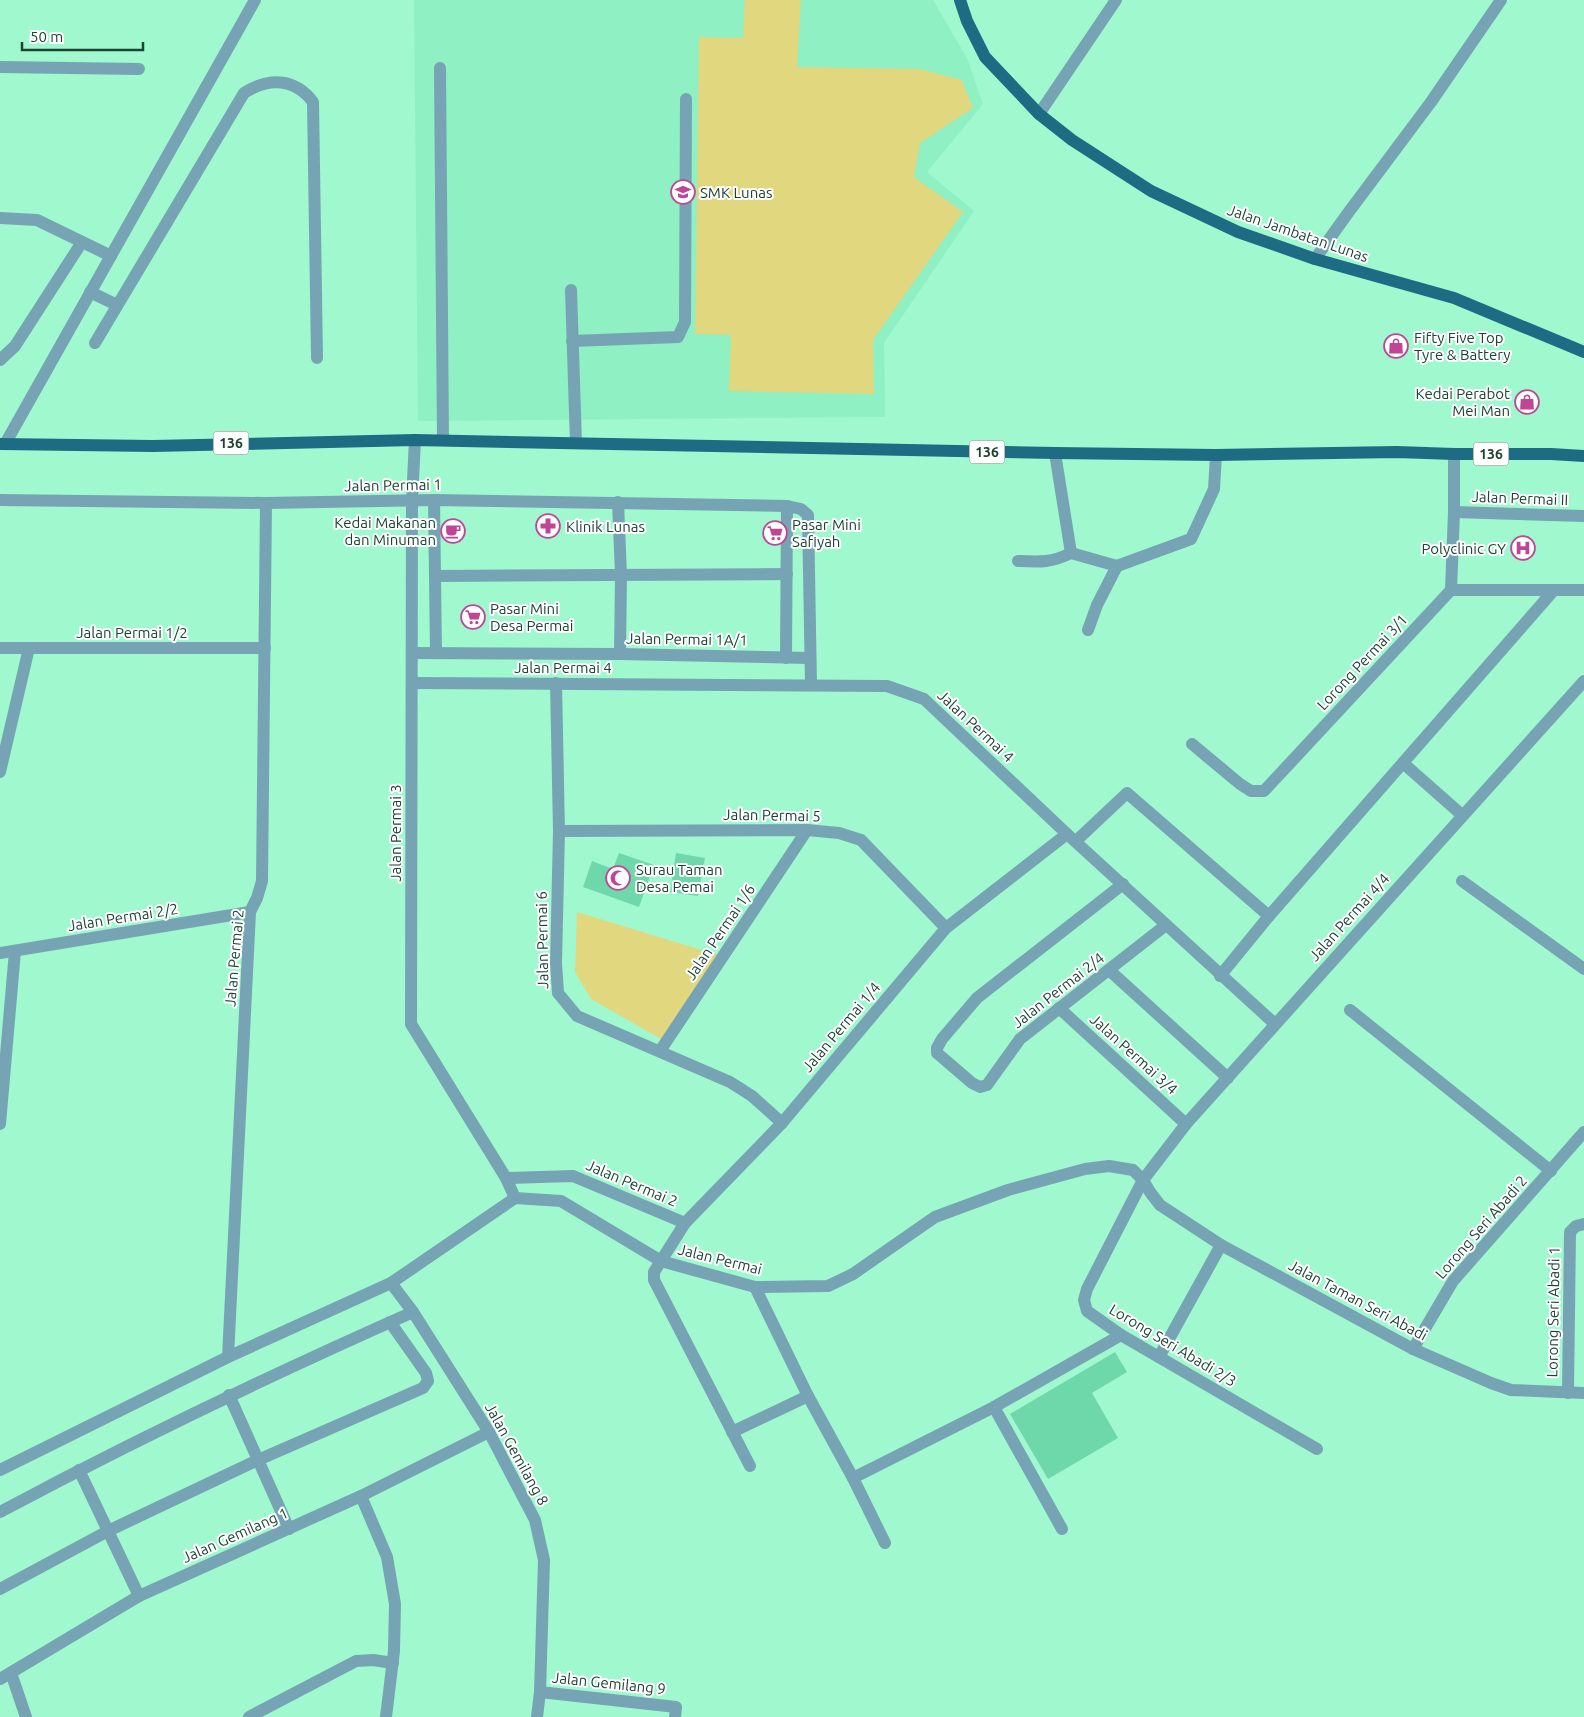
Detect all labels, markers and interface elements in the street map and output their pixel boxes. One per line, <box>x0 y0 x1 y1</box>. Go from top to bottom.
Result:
scale bar <box>22 20 144 52</box>
text: 50 m <box>30 28 63 45</box>
school or university icon: SMK Lunas <box>670 179 696 205</box>
place label: SMK Lunas <box>700 184 772 201</box>
street label: Jalan Jambatan Lunas <box>1225 201 1371 265</box>
place label: Fifty Five Top Tyre & Battery <box>1414 329 1510 363</box>
shop icon: Fifty Five Top Tyre & Battery <box>1383 333 1409 359</box>
place label: Kedai Perabot Mei Man <box>1415 385 1510 419</box>
shop icon: Kedai Perabot Mei Man <box>1514 389 1540 415</box>
road number: 136 <box>214 432 248 454</box>
road number: 136 <box>970 441 1004 464</box>
road number: 136 <box>1474 442 1508 466</box>
street label: Jalan Permai 1 <box>344 476 442 494</box>
street label: Jalan Permai II <box>1471 488 1569 508</box>
pharmacy icon: Klinik Lunas <box>535 513 561 539</box>
place label: Kedai Makanan dan Minuman <box>334 514 436 548</box>
place label: Pasar Mini Safiyah <box>792 516 861 550</box>
cafe icon: Kedai Makanan dan Minuman <box>440 518 466 544</box>
place label: Klinik Lunas <box>566 518 645 535</box>
supermarket icon: Pasar Mini Safiyah <box>762 520 788 546</box>
hospital icon: Polyclinic GY <box>1510 535 1536 561</box>
place label: Polyclinic GY <box>1422 540 1506 557</box>
place label: Pasar Mini Desa Permai <box>490 600 573 634</box>
supermarket icon: Pasar Mini Desa Permai <box>460 604 486 630</box>
street label: Lorong Permai 3/1 <box>1313 611 1411 713</box>
street label: Jalan Permai 1/2 <box>76 624 188 641</box>
street label: Jalan Permai 1A/1 <box>626 629 748 649</box>
street label: Jalan Permai 4 <box>514 659 612 676</box>
street label: Jalan Permai 4 <box>935 687 1017 765</box>
street label: Jalan Permai 3 <box>387 784 404 882</box>
street label: Jalan Permai 5 <box>723 806 821 824</box>
place label: Surau Taman Desa Pemai <box>636 861 723 895</box>
mosque icon: Surau Taman Desa Pemai <box>605 865 631 891</box>
street label: Jalan Permai 4/4 <box>1305 870 1393 964</box>
street label: Jalan Permai 1/6 <box>682 881 758 983</box>
street label: Jalan Permai 6 <box>533 891 551 989</box>
street label: Jalan Permai 2/2 <box>67 900 179 934</box>
street label: Jalan Permai 2 <box>221 909 247 1007</box>
street label: Jalan Permai 2/4 <box>1009 949 1107 1031</box>
street label: Jalan Permai 1/4 <box>799 979 883 1075</box>
street label: Jalan Permai 3/4 <box>1087 1010 1181 1098</box>
street label: Jalan Permai 2 <box>584 1156 680 1210</box>
street label: Lorong Seri Abadi 2 <box>1432 1172 1530 1282</box>
street label: Jalan Permai <box>676 1240 764 1278</box>
street label: Lorong Seri Abadi 1 <box>1543 1246 1563 1378</box>
street label: Jalan Taman Seri Abadi <box>1286 1256 1430 1344</box>
street label: Lorong Seri Abadi 2/3 <box>1107 1300 1239 1390</box>
street label: Jalan Gemilang 8 <box>482 1400 552 1508</box>
street label: Jalan Gemilang 1 <box>179 1504 291 1566</box>
street label: Jalan Gemilang 9 <box>551 1669 667 1697</box>

